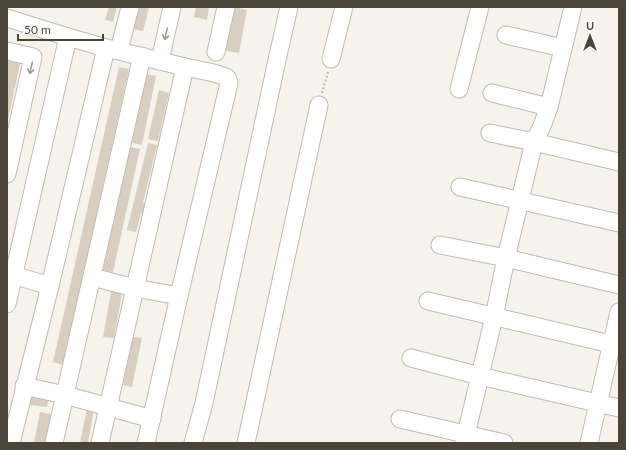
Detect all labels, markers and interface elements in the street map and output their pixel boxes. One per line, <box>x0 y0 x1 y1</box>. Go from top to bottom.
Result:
scale bar <box>18 16 103 42</box>
north arrow <box>570 16 610 56</box>
text: U <box>586 19 594 32</box>
text: 50 m <box>24 22 51 37</box>
one-way arrow <box>162 27 170 40</box>
one-way arrow <box>26 62 34 75</box>

